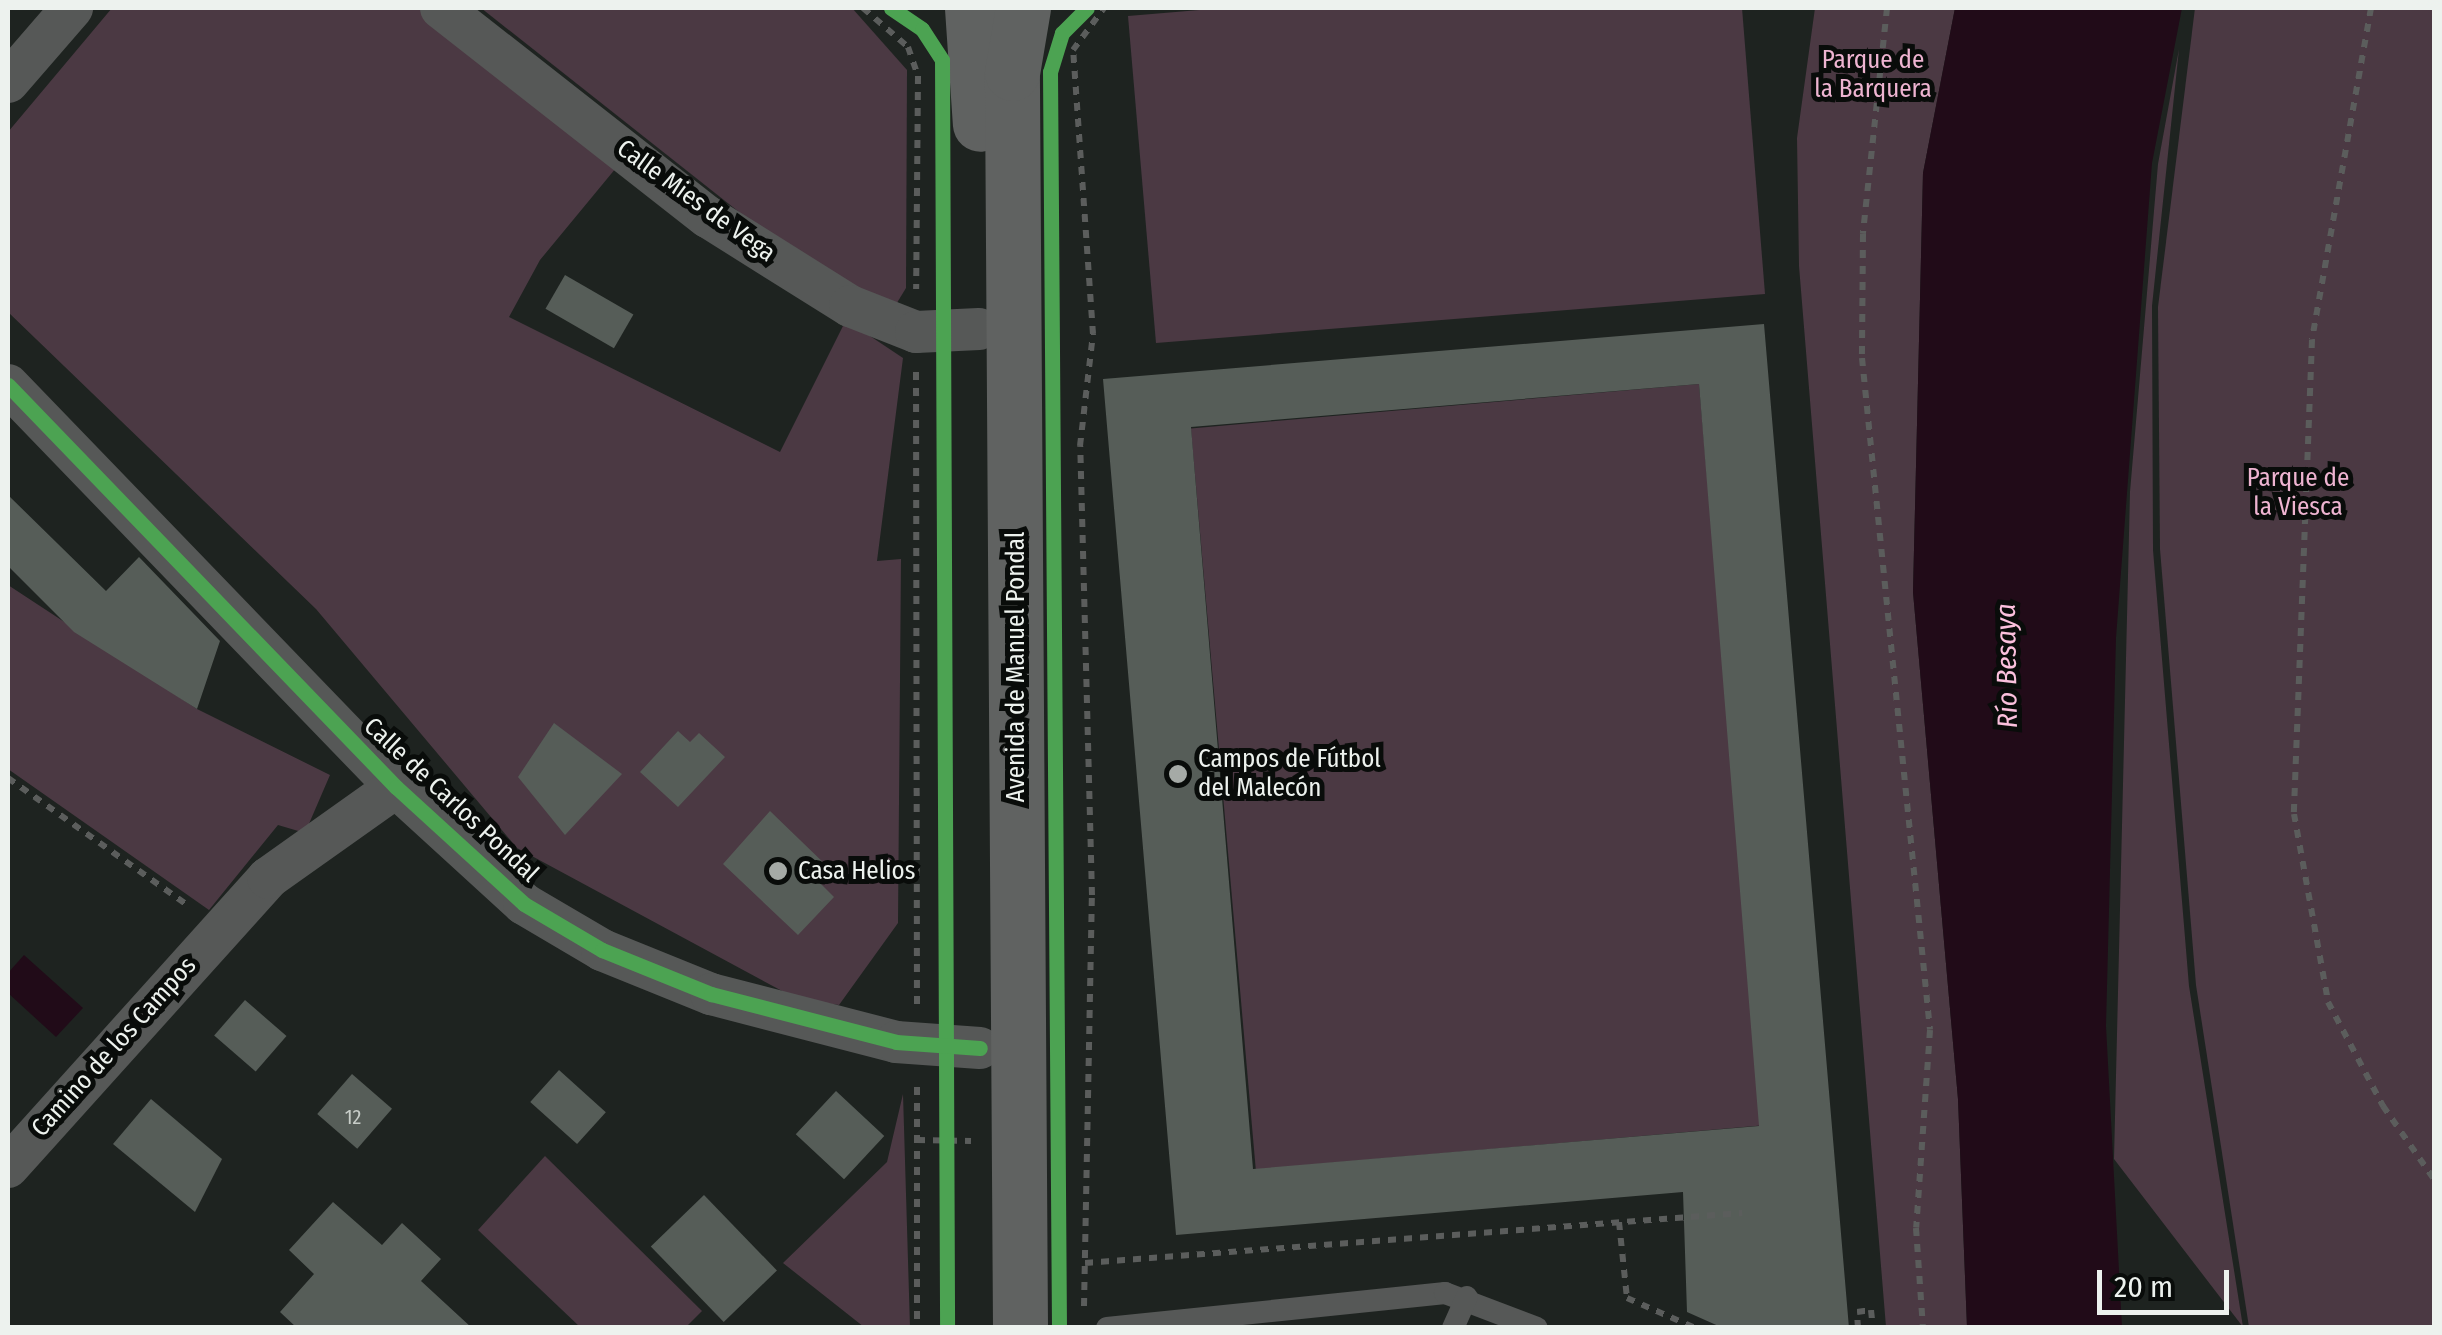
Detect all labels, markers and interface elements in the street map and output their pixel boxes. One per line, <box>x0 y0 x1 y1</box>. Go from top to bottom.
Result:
park label: Parque de la Barquera <box>1814 46 1932 105</box>
street label: Calle Mies de Vega <box>611 134 781 268</box>
park label: Parque de la Viesca <box>2247 464 2349 523</box>
street label: Avenida de Manuel Pondal <box>1001 532 1031 802</box>
water label: Río Besaya <box>1989 603 2025 729</box>
street label: Calle de Carlos Pondal <box>358 711 544 889</box>
place label: Campos de Fútbol del Malecón <box>1198 745 1381 804</box>
marker: Campos de Fútbol del Malecón <box>1167 763 1189 785</box>
place label: Casa Helios <box>798 856 915 886</box>
marker: Casa Helios <box>767 860 789 882</box>
street label: Camino de los Campos <box>25 951 203 1143</box>
house number: 12 <box>345 1105 361 1129</box>
scale bar <box>2102 1250 2234 1312</box>
text: 20 m <box>2114 1269 2173 1305</box>

